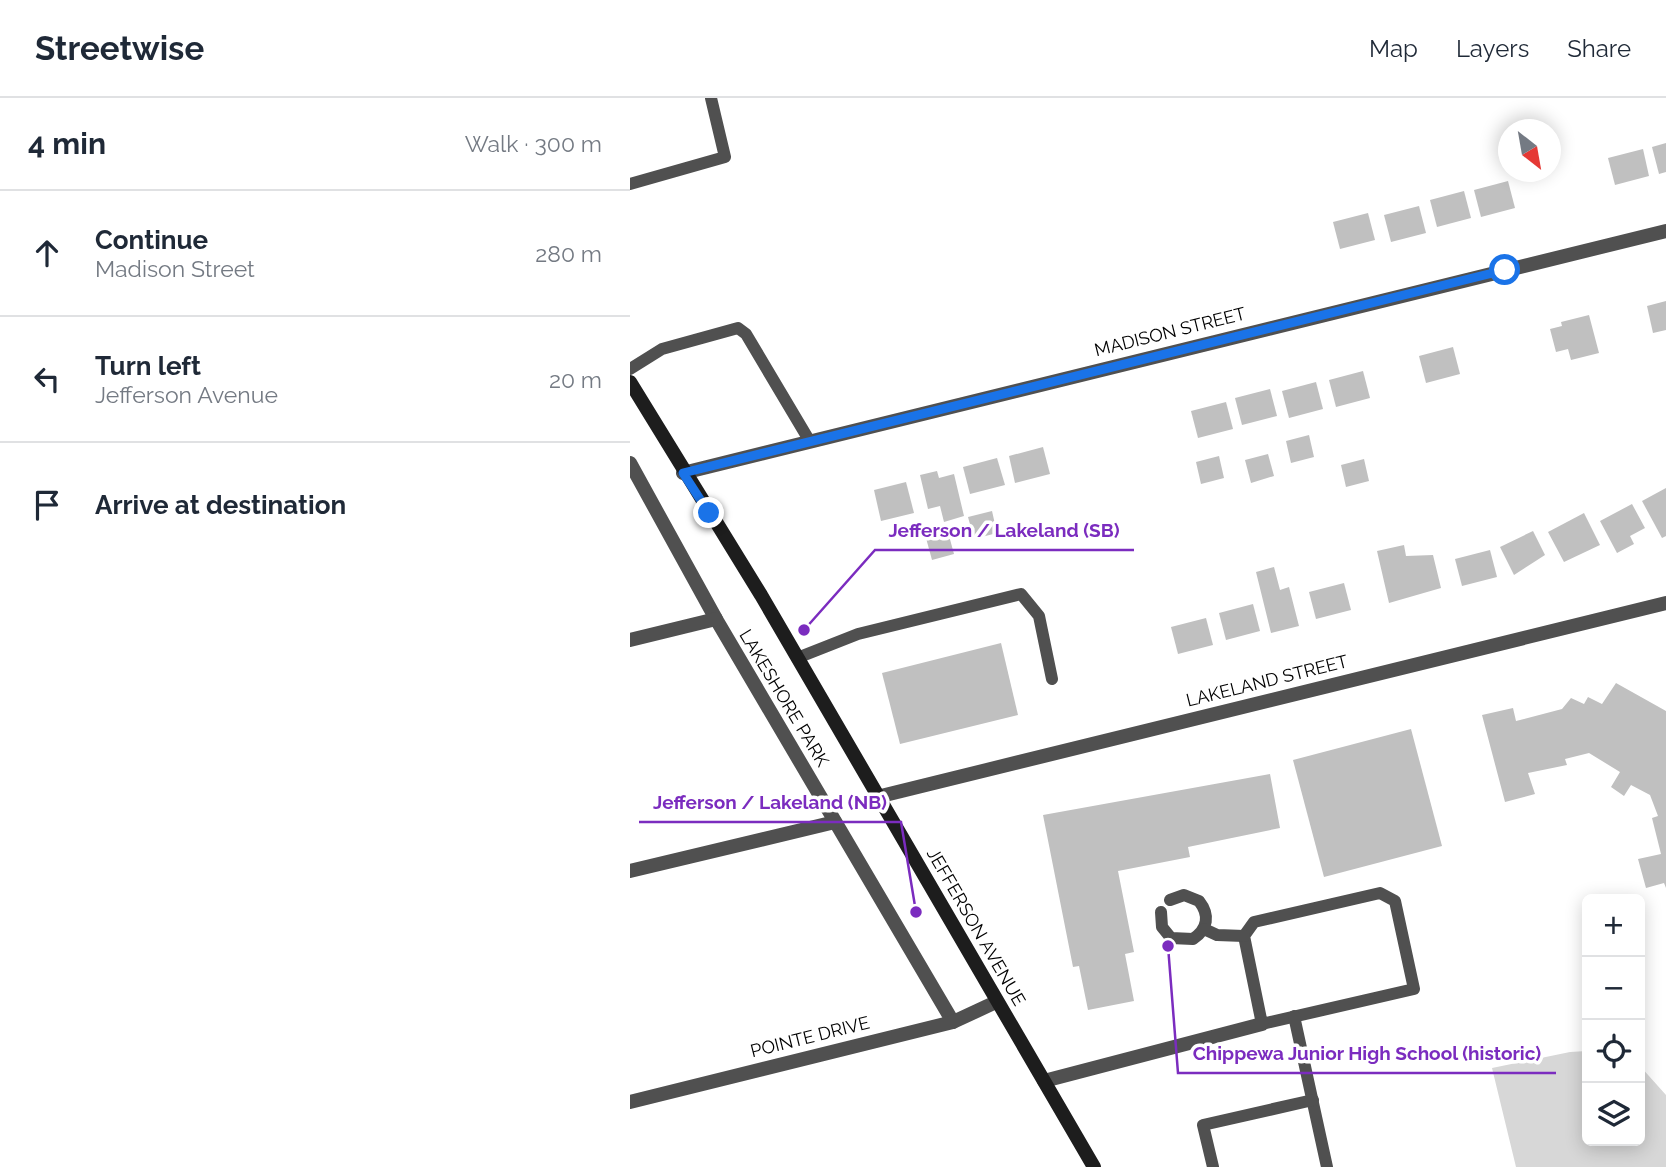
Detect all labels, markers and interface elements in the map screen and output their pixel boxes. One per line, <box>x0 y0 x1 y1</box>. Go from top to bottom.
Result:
text: Streetwise <box>35 29 204 68</box>
text: Map <box>1369 34 1418 63</box>
text: Layers <box>1456 34 1529 63</box>
text: Share <box>1567 34 1631 63</box>
north arrow <box>1498 119 1561 182</box>
text: 4 min <box>28 126 106 161</box>
text: Walk · 300 m <box>465 130 602 157</box>
text: Continue <box>95 225 208 255</box>
icon: ahead <box>28 234 66 272</box>
text: 280 m <box>535 240 602 267</box>
route start <box>1489 254 1520 285</box>
text: Madison Street <box>95 255 255 282</box>
street label: MADISON STREET <box>1092 303 1248 360</box>
text: Turn left <box>95 351 201 381</box>
icon: left <box>28 360 66 398</box>
text: 20 m <box>549 366 602 393</box>
text: Jefferson Avenue <box>95 381 278 408</box>
icon: arrive <box>28 486 66 524</box>
text: Arrive at destination <box>95 490 346 520</box>
route end <box>693 497 724 528</box>
callout: Jefferson / Lakeland (SB) <box>875 510 1134 550</box>
text: Jefferson / Lakeland (SB) <box>888 519 1120 541</box>
street label: LAKESHORE PARK <box>735 625 834 770</box>
street label: LAKELAND STREET <box>1184 650 1350 711</box>
callout: Jefferson / Lakeland (NB) <box>639 782 901 822</box>
text: Jefferson / Lakeland (NB) <box>653 791 887 813</box>
street label: JEFFERSON AVENUE <box>923 844 1030 1009</box>
map controls <box>1582 894 1645 1146</box>
button: + <box>1582 894 1645 957</box>
button: − <box>1582 957 1645 1020</box>
street label: POINTE DRIVE <box>748 1012 872 1061</box>
button: locate <box>1582 1020 1645 1083</box>
callout: Chippewa Junior High School (historic) <box>1178 1033 1556 1073</box>
text: Chippewa Junior High School (historic) <box>1193 1042 1541 1064</box>
button: layers <box>1582 1083 1645 1146</box>

